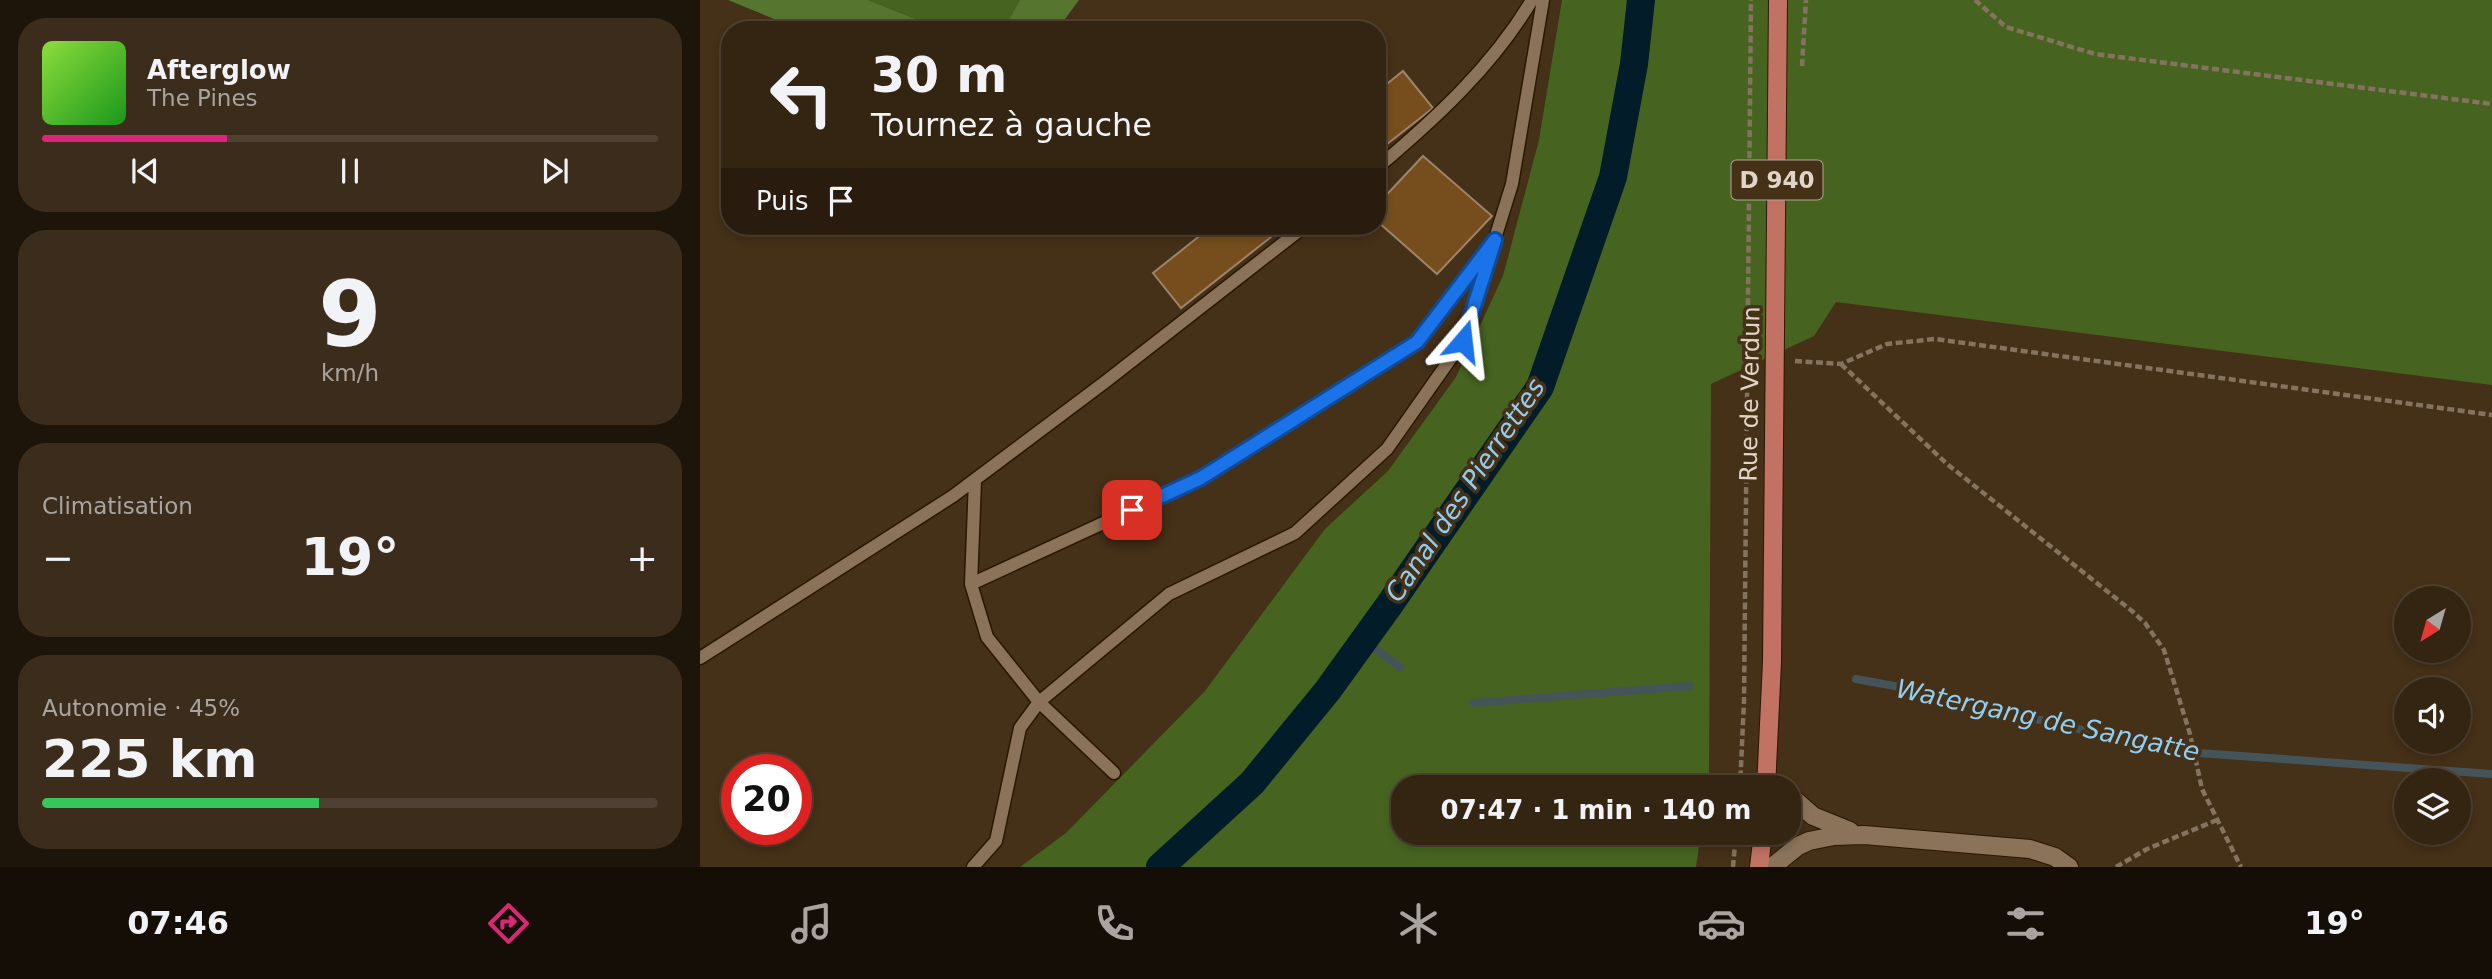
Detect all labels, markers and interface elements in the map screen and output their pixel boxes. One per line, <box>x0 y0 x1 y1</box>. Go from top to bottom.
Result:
text: 30 m <box>871 47 1007 104</box>
icon: left <box>756 49 847 140</box>
text: Afterglow <box>147 55 291 85</box>
text: The Pines <box>147 85 258 111</box>
text: Tournez à gauche <box>871 106 1152 144</box>
icon: previous <box>126 152 164 190</box>
icon: pause <box>331 152 369 190</box>
icon: next <box>536 152 574 190</box>
road number: D 940 <box>1732 160 1822 200</box>
icon: arrive <box>822 182 860 220</box>
text: Puis <box>756 186 808 216</box>
text: 9 <box>318 262 382 367</box>
position arrow <box>1426 304 1500 378</box>
street label: Rue de Verdun <box>1734 306 1766 482</box>
text: km/h <box>321 360 379 386</box>
water label: Canal des Pierrettes <box>1379 373 1551 607</box>
pin <box>1102 480 1162 540</box>
icon: arrive <box>1113 491 1151 529</box>
text: Climatisation <box>42 493 193 519</box>
text: 19° <box>301 527 399 587</box>
text: − <box>42 536 74 580</box>
text: + <box>626 536 658 580</box>
north arrow <box>2394 586 2471 663</box>
map controls <box>2394 586 2471 845</box>
water label: Watergang de Sangatte <box>1894 673 2202 767</box>
button: sound <box>2394 677 2471 754</box>
text: Autonomie · 45% <box>42 695 240 721</box>
text: 225 km <box>42 729 257 789</box>
speed limit sign: 20 <box>721 754 812 845</box>
button: layers <box>2394 768 2471 845</box>
text: 07:47 · 1 min · 140 m <box>1441 795 1751 825</box>
icon: directions <box>484 899 533 948</box>
icon: music <box>787 899 836 948</box>
icon: phone <box>1090 899 1139 948</box>
icon: climate <box>1394 899 1443 948</box>
icon: car <box>1697 899 1746 948</box>
icon: filters <box>2001 899 2050 948</box>
text: 07:46 <box>127 904 229 942</box>
text: 19° <box>2304 904 2365 942</box>

